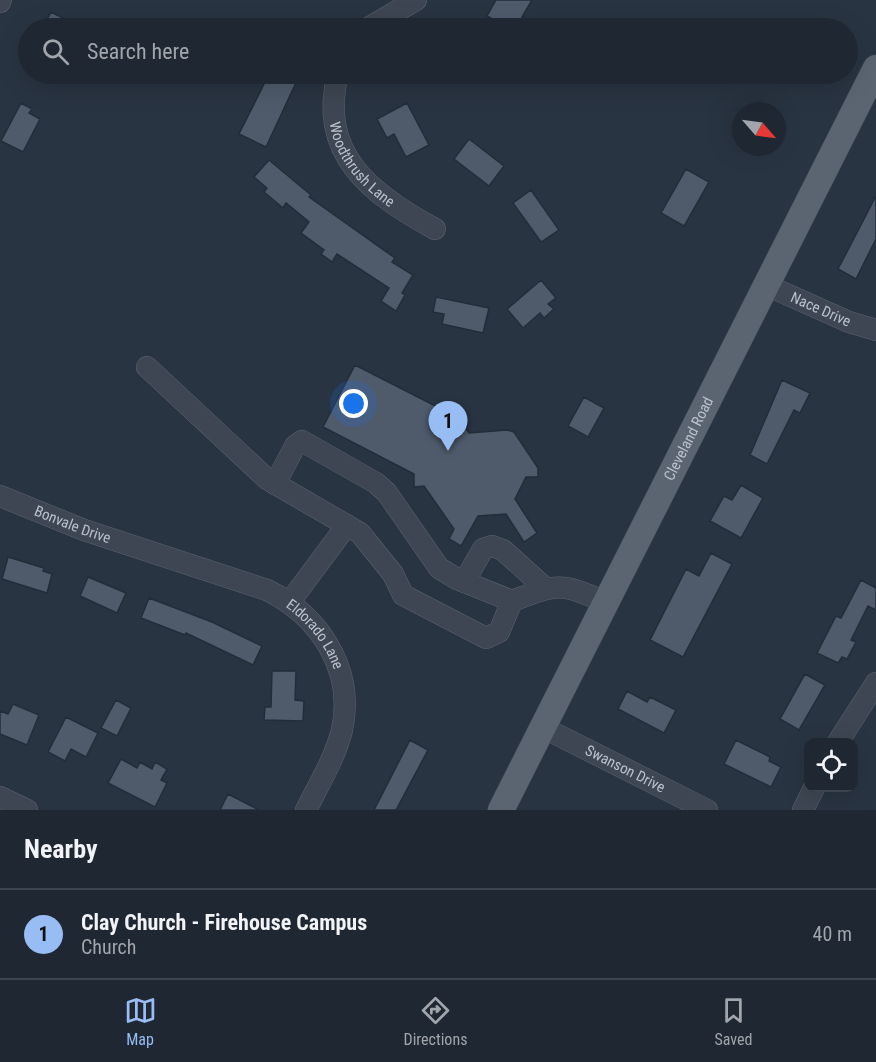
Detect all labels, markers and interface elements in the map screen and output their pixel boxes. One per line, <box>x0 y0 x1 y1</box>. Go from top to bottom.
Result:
search box <box>18 18 858 84</box>
icon: search <box>39 35 72 68</box>
text: Search here <box>87 39 189 64</box>
north arrow <box>732 102 786 156</box>
street label: Woodthrush Lane <box>326 120 398 211</box>
street label: Nace Drive <box>788 288 854 331</box>
your location <box>339 389 368 418</box>
street label: Cleveland Road <box>660 394 717 483</box>
pin: 1 <box>428 402 468 451</box>
street label: Bonvale Drive <box>32 502 113 547</box>
street label: Eldorado Lane <box>283 595 347 672</box>
map controls <box>804 738 858 792</box>
button: locate <box>804 738 858 792</box>
street label: Swanson Drive <box>582 741 668 796</box>
text: Nearby <box>24 834 98 864</box>
text: Clay Church - Firehouse Campus <box>81 910 367 935</box>
text: 1 <box>38 922 49 946</box>
text: 40 m <box>813 922 852 946</box>
text: Church <box>81 935 136 959</box>
tab: Map <box>124 994 157 1049</box>
tab: Directions <box>404 994 467 1049</box>
tab: Saved <box>714 994 752 1049</box>

